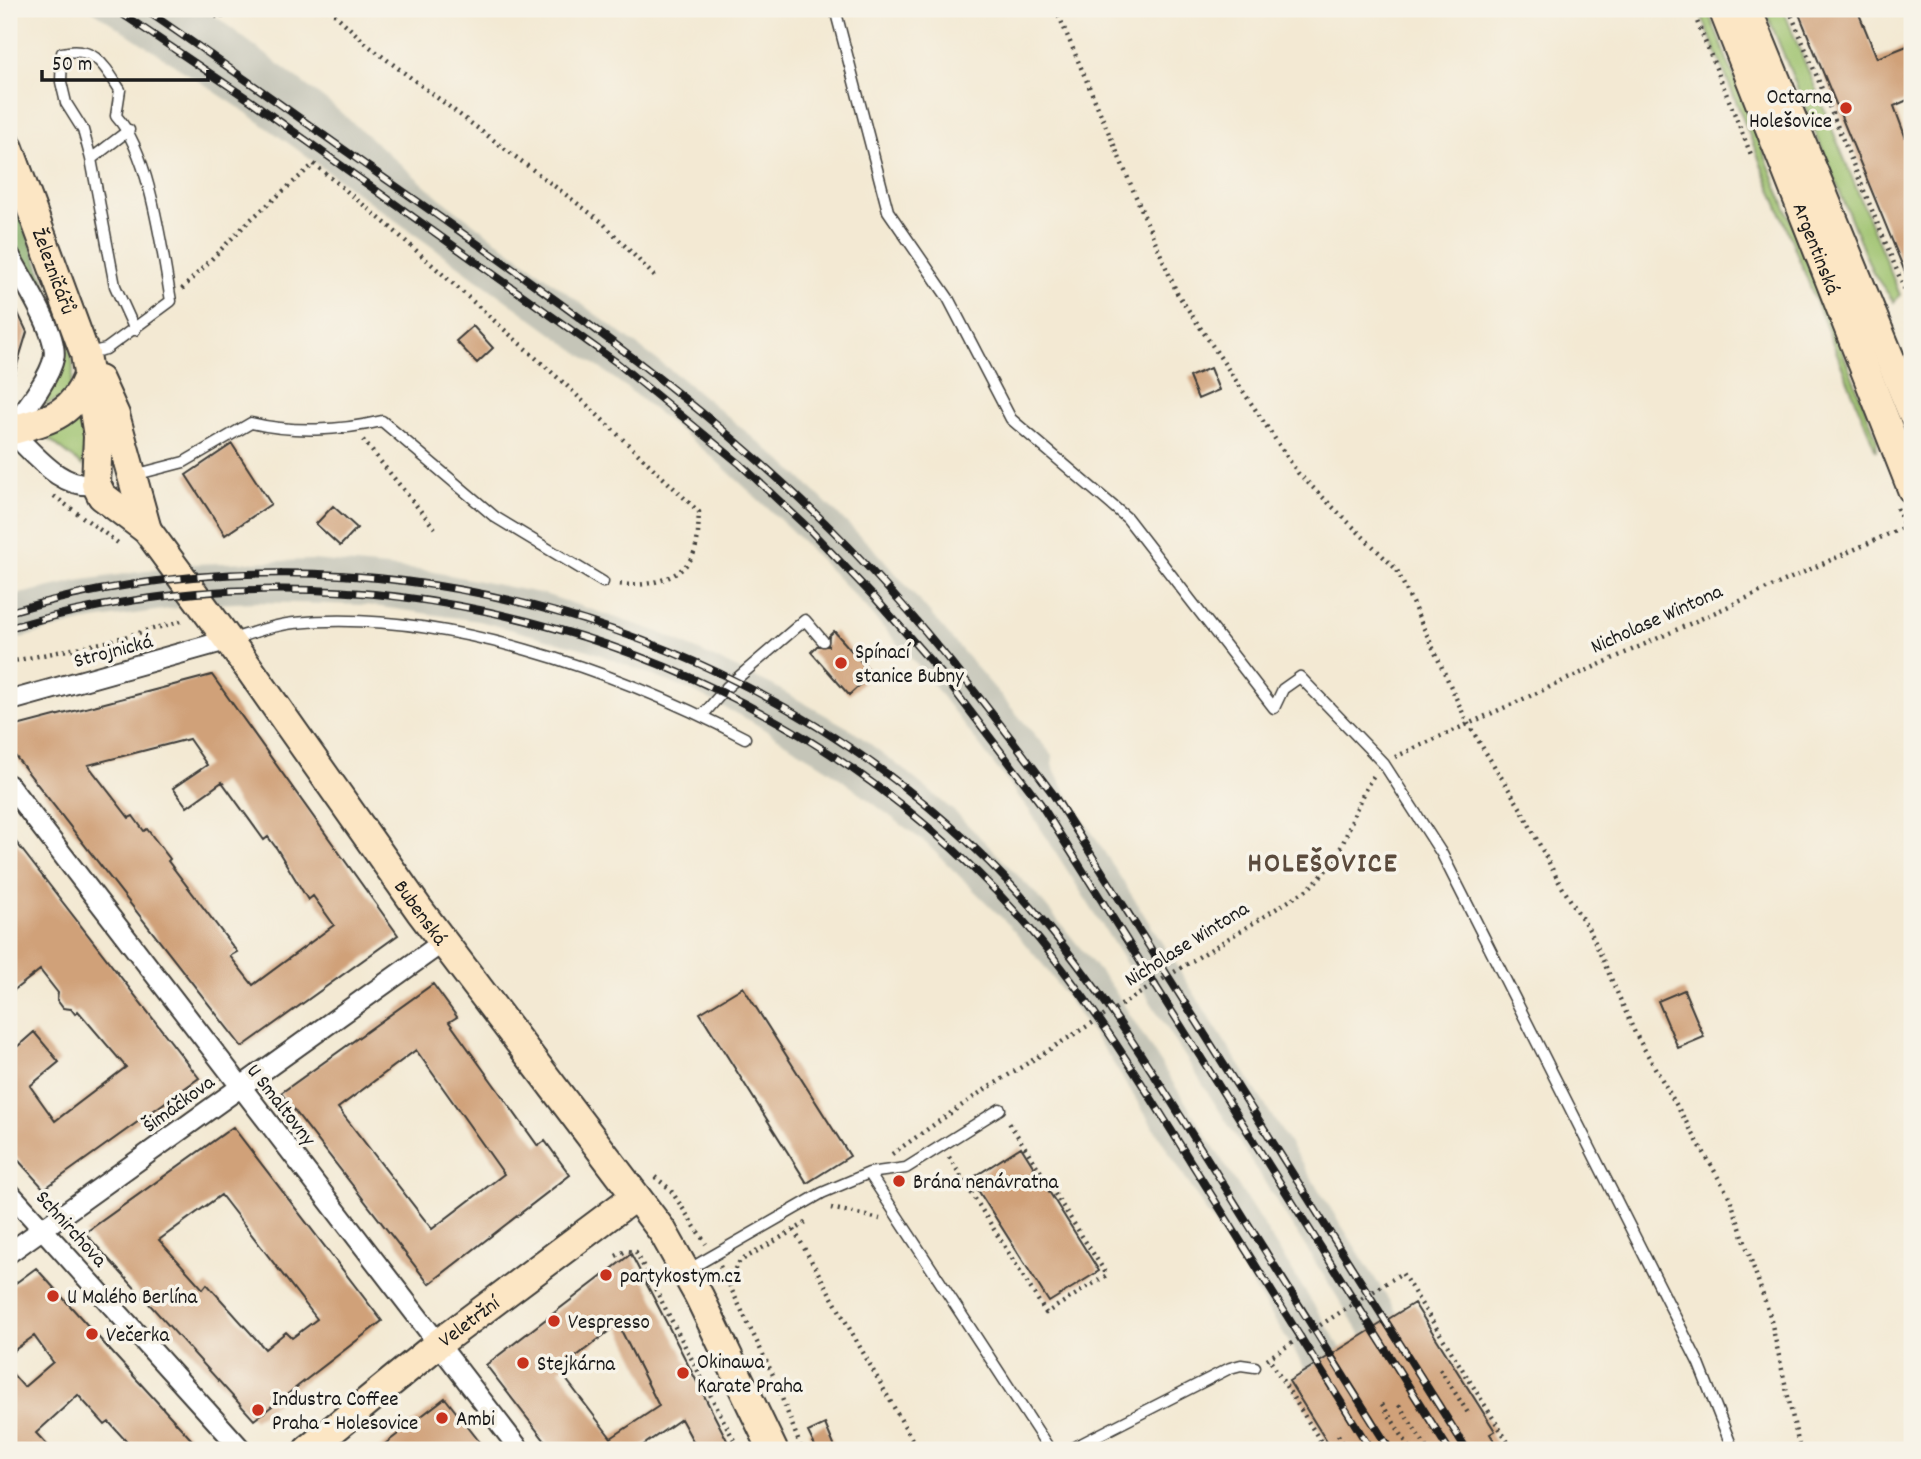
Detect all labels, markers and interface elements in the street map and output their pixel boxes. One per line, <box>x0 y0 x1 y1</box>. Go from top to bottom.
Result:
scale bar <box>42 38 208 82</box>
text: 50 m <box>52 51 92 81</box>
place label: Octarna Holešovice <box>1749 84 1833 138</box>
marker: Octarna Holešovice <box>1838 100 1854 116</box>
street label: Argentinská <box>1783 199 1846 300</box>
street label: Železničářů <box>22 224 81 319</box>
street label: Nicholase Wintona <box>1586 578 1729 663</box>
street label: Strojnická <box>71 628 157 678</box>
place label: Spínací stanice Bubny <box>855 639 964 693</box>
marker: Spínací stanice Bubny <box>833 655 849 671</box>
district label: HOLEŠOVICE <box>1248 846 1398 886</box>
street label: Bubenská <box>385 875 454 954</box>
street label: Nicholase Wintona <box>1120 895 1257 996</box>
street label: U Smaltovny <box>238 1058 322 1154</box>
street label: Šimáčkova <box>138 1068 223 1142</box>
place label: Brána nenávratna <box>913 1169 1060 1199</box>
marker: Brána nenávratna <box>891 1173 907 1189</box>
street label: Schnirchova <box>27 1185 113 1276</box>
place label: partykostym.cz <box>620 1263 741 1293</box>
marker: partykostym.cz <box>598 1267 614 1283</box>
place label: U Malého Berlína <box>67 1284 198 1314</box>
marker: U Malého Berlína <box>45 1288 61 1304</box>
street label: Veletržní <box>433 1289 509 1356</box>
place label: Vespresso <box>568 1309 650 1339</box>
marker: Vespresso <box>546 1313 562 1329</box>
place label: Večerka <box>106 1322 170 1352</box>
marker: Večerka <box>84 1326 100 1342</box>
place label: Okinawa Karate Praha <box>697 1349 804 1403</box>
place label: Stejkárna <box>537 1351 616 1381</box>
marker: Stejkárna <box>515 1355 531 1371</box>
marker: Okinawa Karate Praha <box>675 1365 691 1381</box>
place label: Industra Coffee Praha - Holesovice <box>272 1386 418 1440</box>
marker: Industra Coffee Praha - Holesovice <box>250 1402 266 1418</box>
place label: Ambi <box>456 1406 495 1436</box>
marker: Ambi <box>434 1410 450 1426</box>

